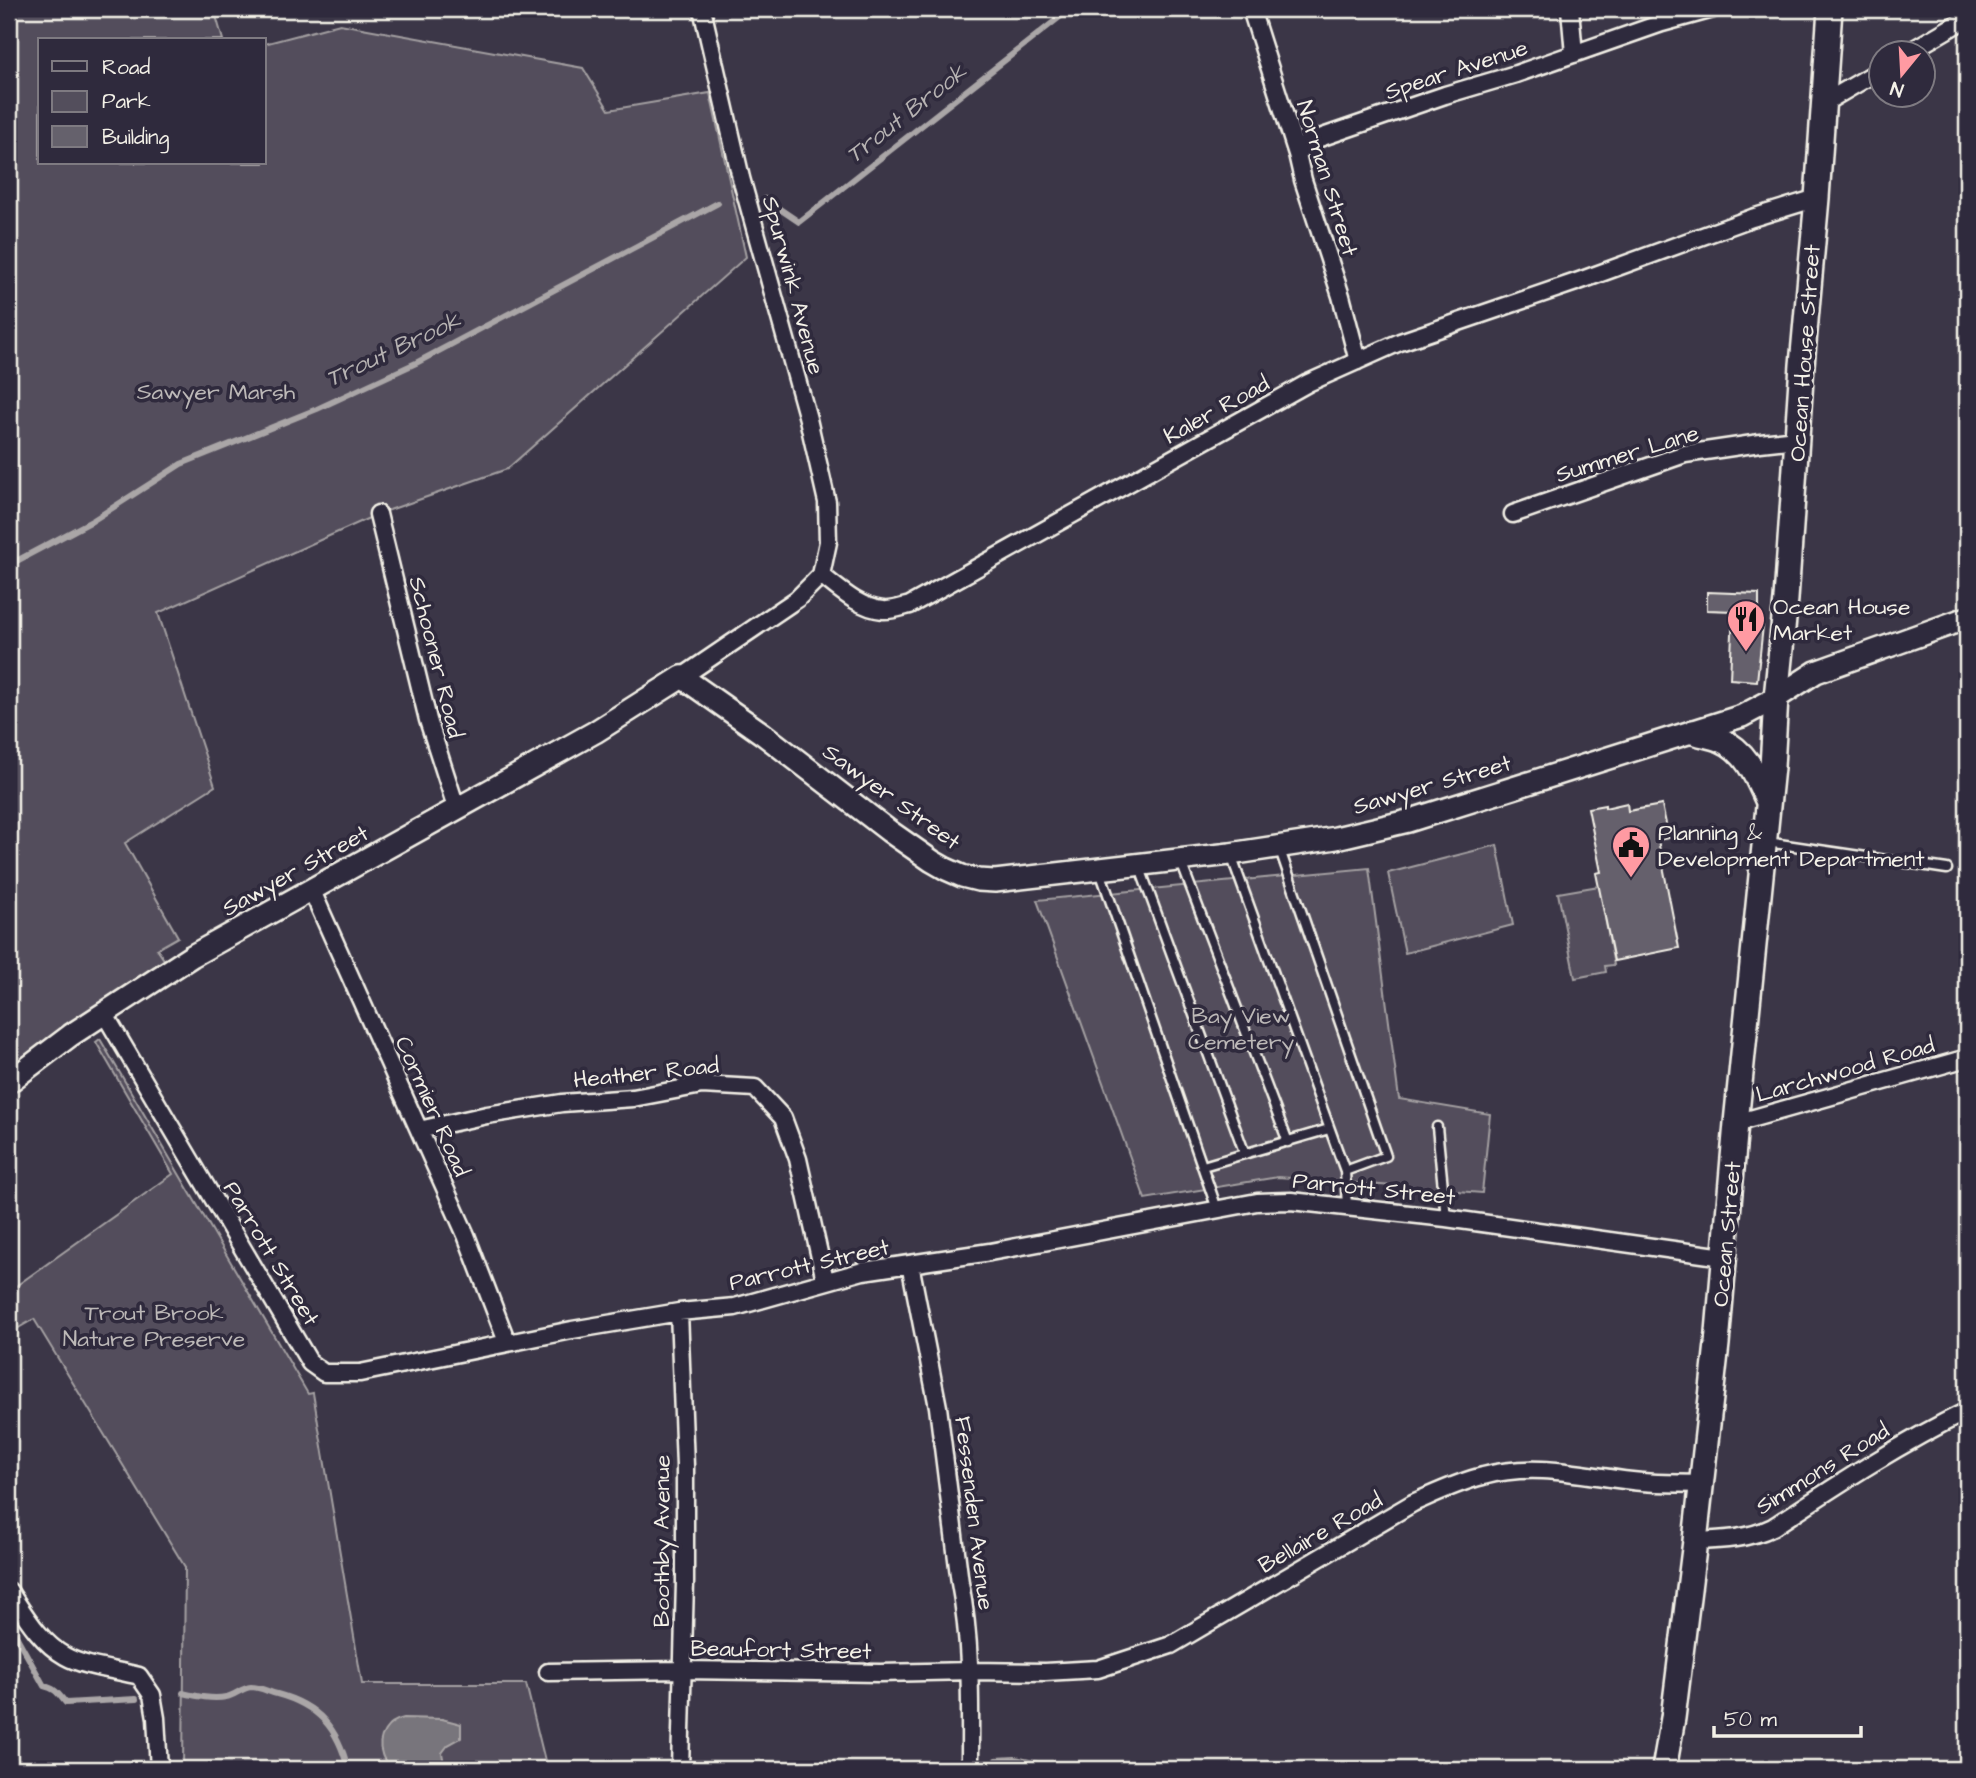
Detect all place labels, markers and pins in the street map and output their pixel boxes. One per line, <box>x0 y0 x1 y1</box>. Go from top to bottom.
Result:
place label: Ocean House Market <box>1773 591 1910 649</box>
restaurant icon: Ocean House Market <box>1725 598 1767 653</box>
place label: Planning & Development Department <box>1658 817 1925 875</box>
public building icon: Planning & Development Department <box>1610 824 1652 879</box>

